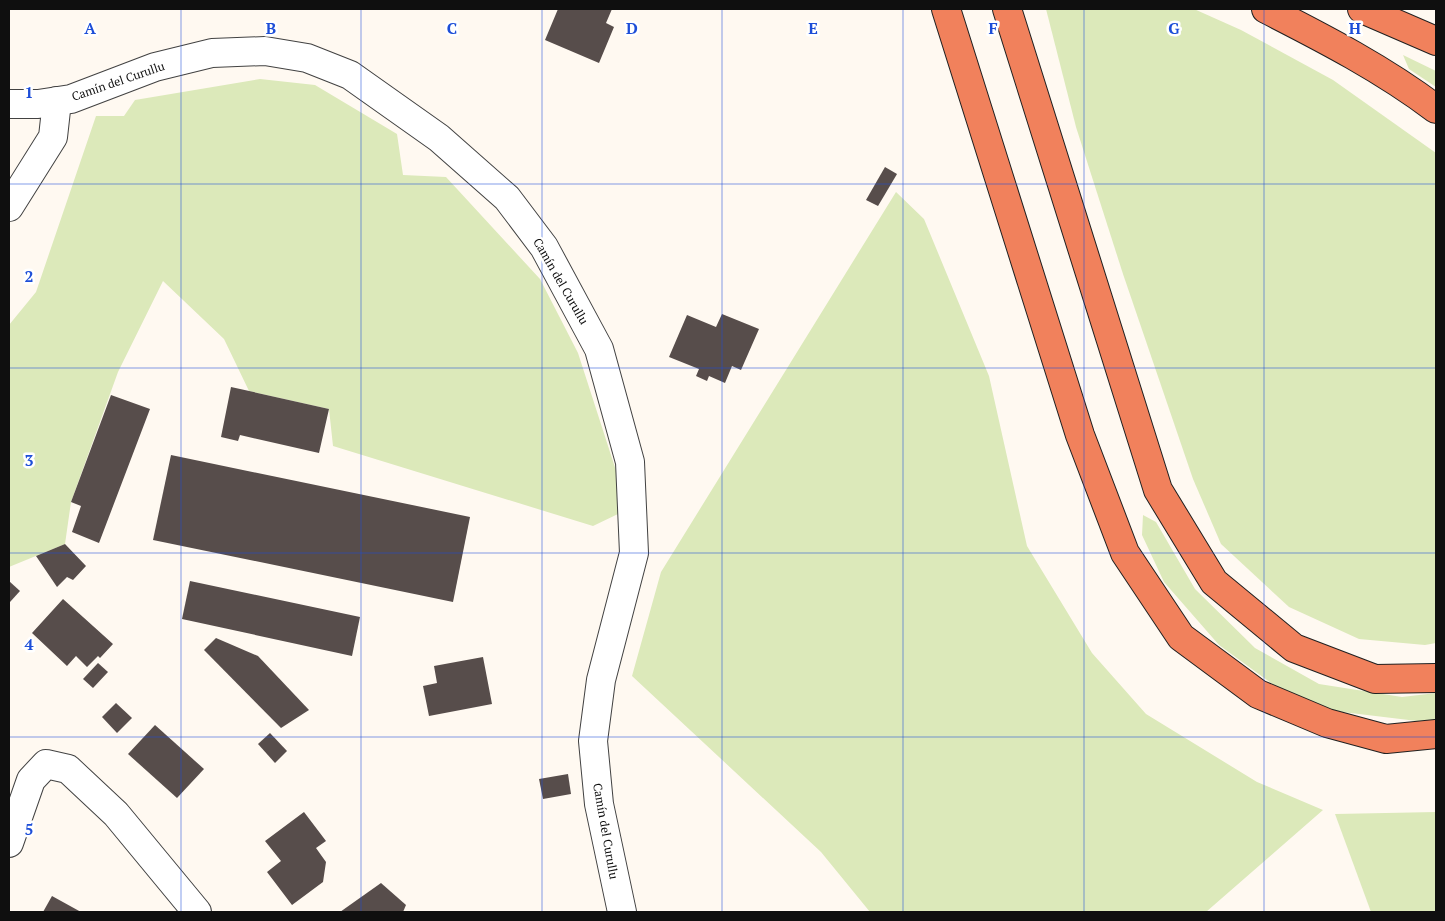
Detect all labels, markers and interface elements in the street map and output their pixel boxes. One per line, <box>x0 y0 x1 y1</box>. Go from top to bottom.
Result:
text: A <box>84 17 96 39</box>
text: B <box>266 17 276 39</box>
text: C <box>447 17 457 39</box>
text: D <box>626 17 638 39</box>
text: E <box>808 17 818 39</box>
text: F <box>988 17 998 39</box>
text: G <box>1168 17 1180 39</box>
text: H <box>1349 17 1361 39</box>
street label: Camín del Curullu <box>70 58 167 104</box>
text: 1 <box>24 81 34 103</box>
street label: Camín del Curullu <box>530 235 592 327</box>
text: 2 <box>24 265 34 287</box>
text: 3 <box>24 449 34 471</box>
text: 4 <box>24 633 34 655</box>
street label: Camín del Curullu <box>590 782 622 880</box>
text: 5 <box>24 818 34 840</box>

